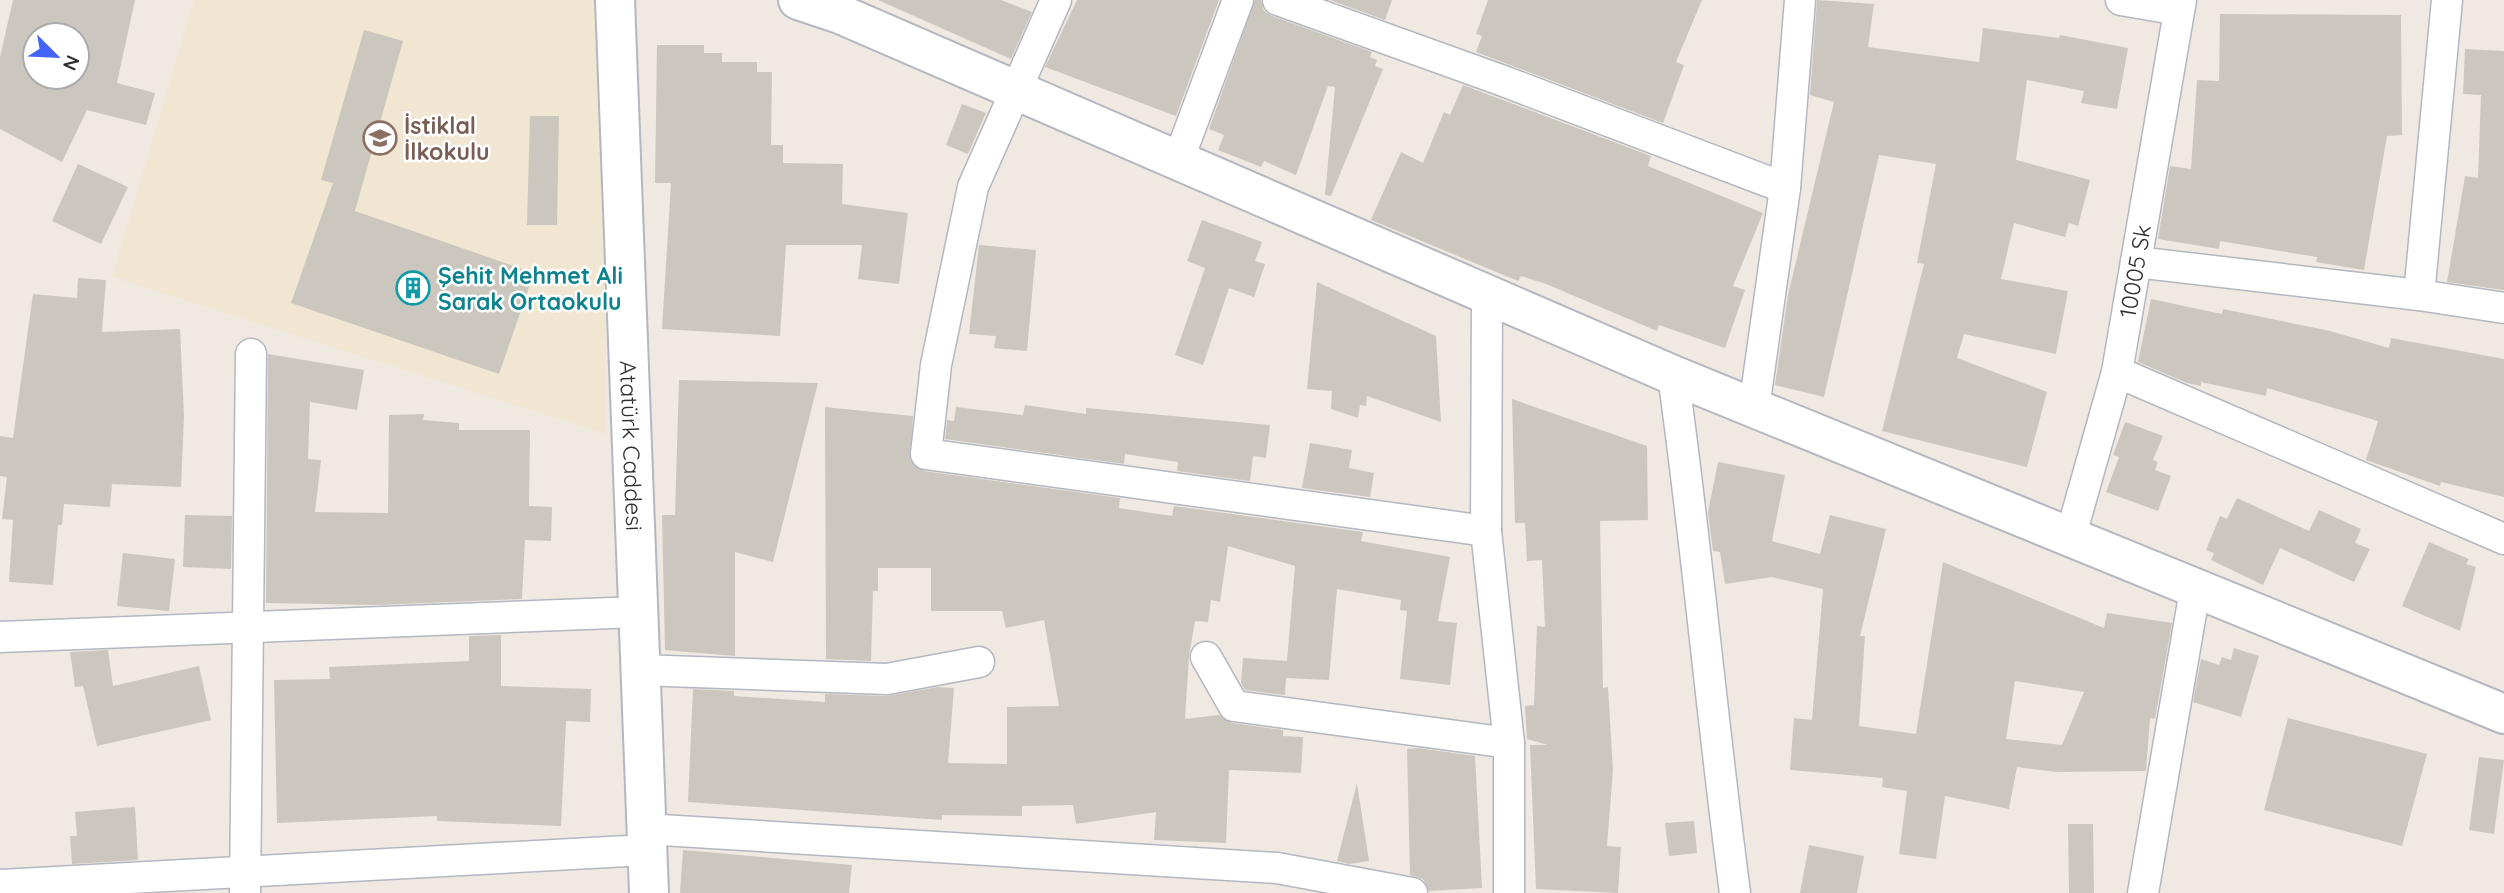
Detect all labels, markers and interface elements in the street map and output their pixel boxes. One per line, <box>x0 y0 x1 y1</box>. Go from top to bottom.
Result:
north arrow <box>21 21 91 91</box>
text: N <box>58 52 85 74</box>
place label: İstiklal İlkokulu <box>404 111 490 166</box>
school or university icon: İstiklal İlkokulu <box>361 119 399 157</box>
street label: 10005 Sk <box>2112 222 2157 320</box>
place label: Şehit Mehmet Ali Sarak Ortaokulu <box>438 261 623 316</box>
building icon: Şehit Mehmet Ali Sarak Ortaokulu <box>394 269 432 307</box>
street label: Atatürk Caddesi <box>614 360 650 531</box>

